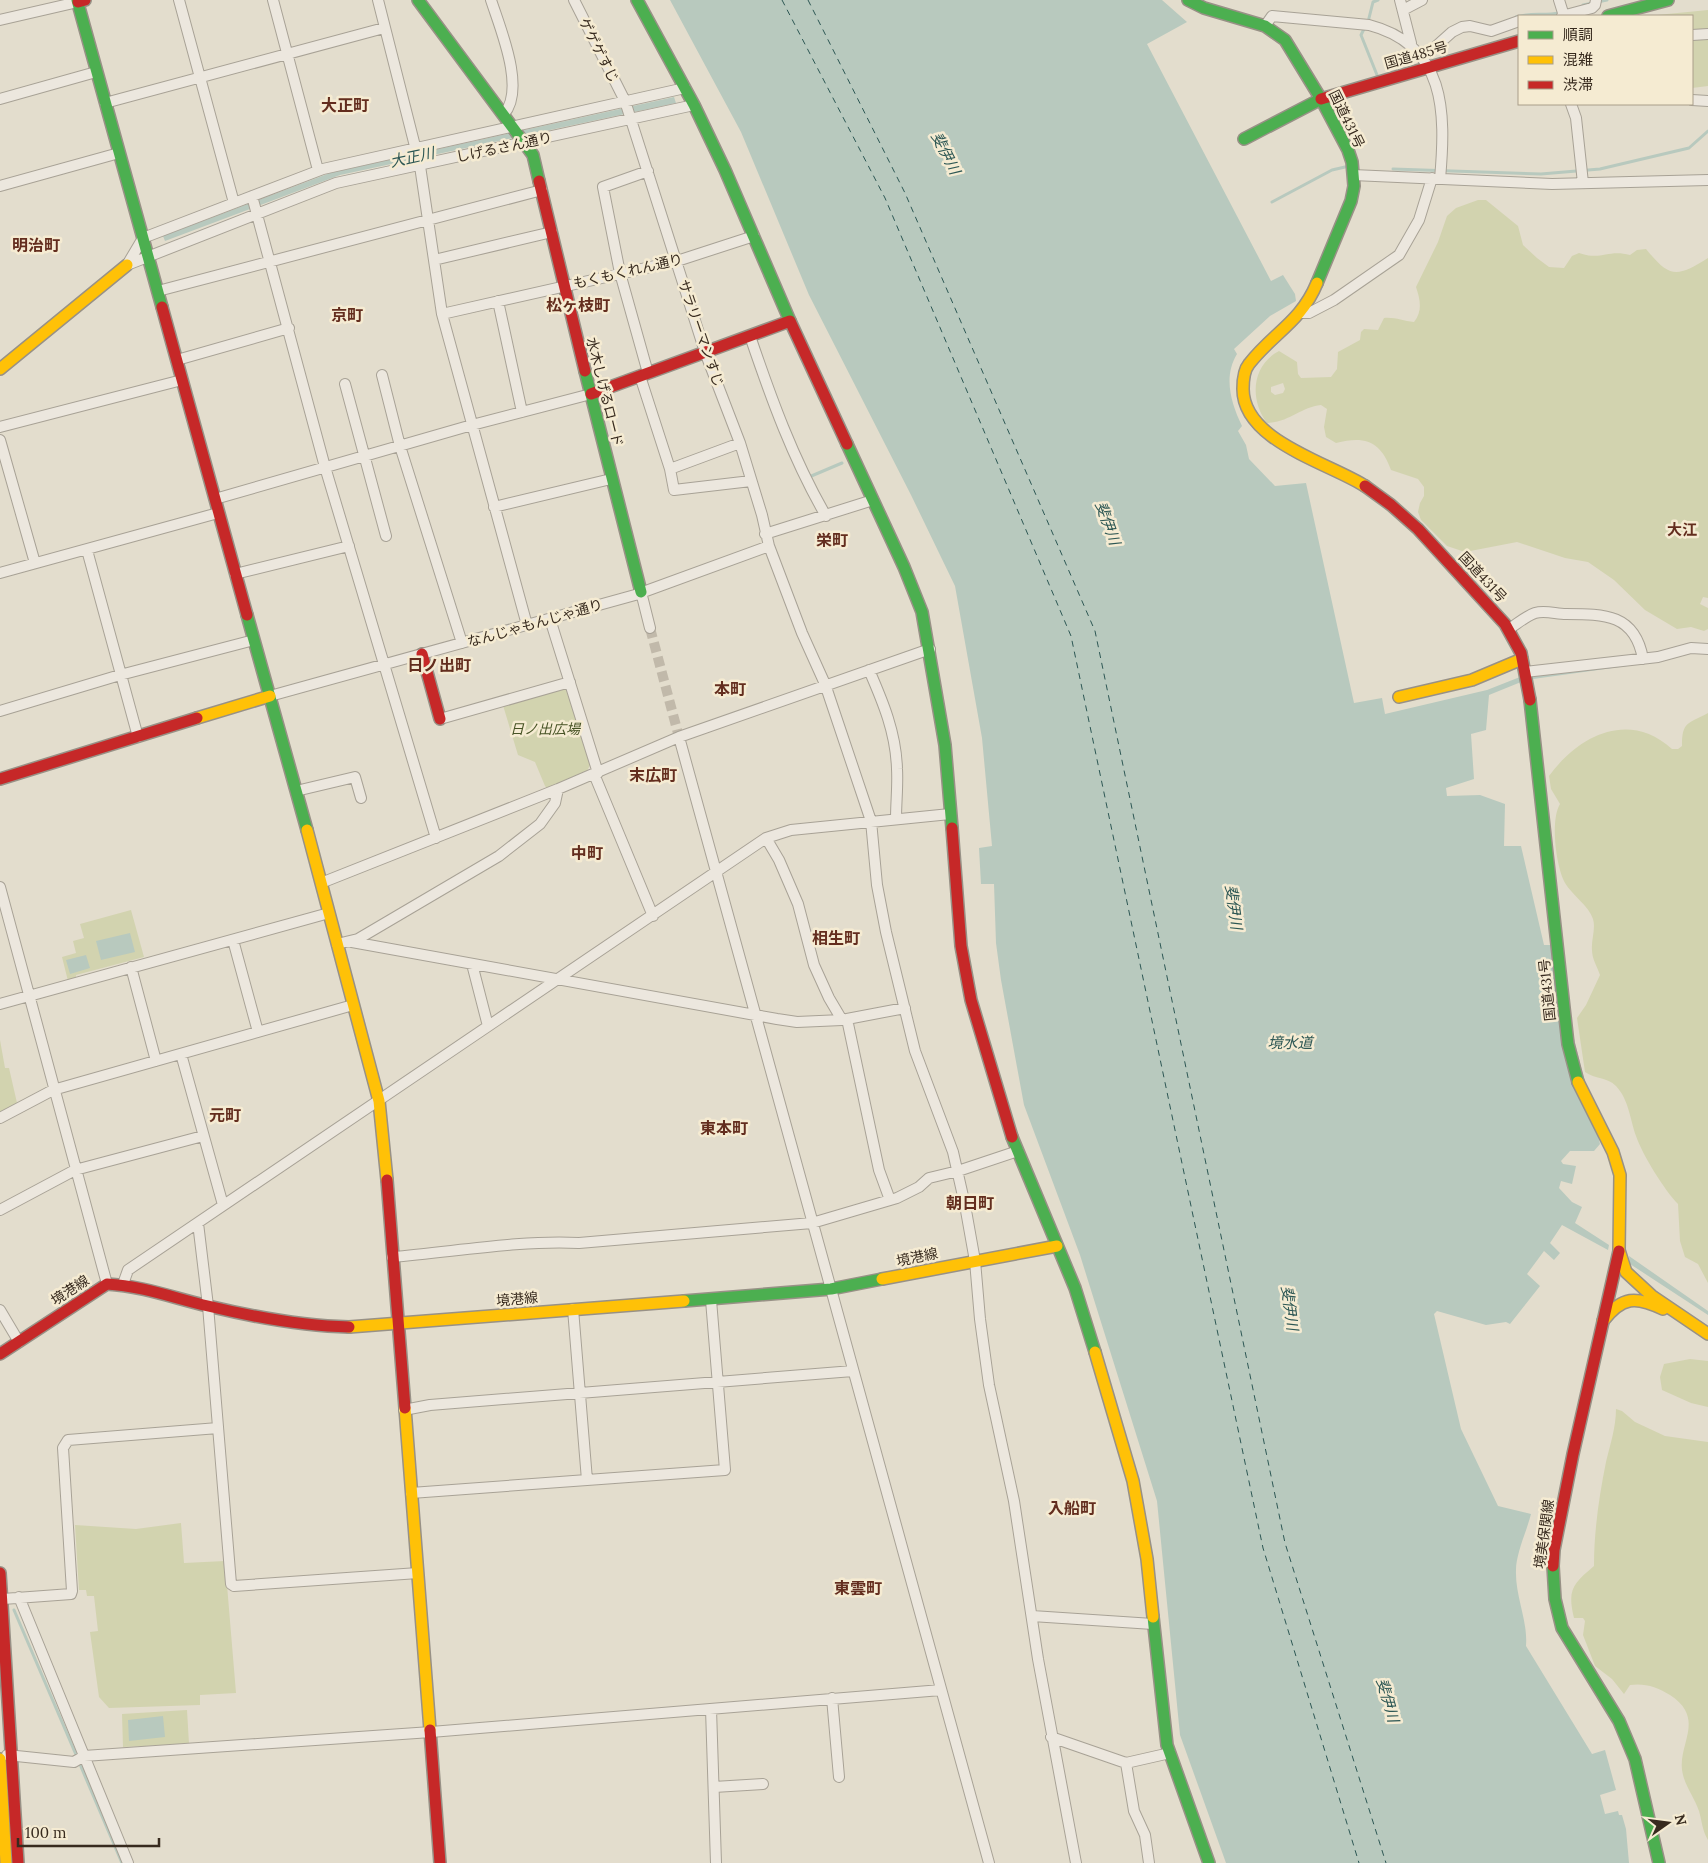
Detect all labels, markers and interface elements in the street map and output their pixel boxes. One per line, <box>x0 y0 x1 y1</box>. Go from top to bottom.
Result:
street label: ゲゲゲすじ <box>575 15 623 85</box>
legend <box>1518 15 1693 105</box>
text: 順調 <box>1563 25 1593 44</box>
street label: 国道485号 <box>1382 37 1450 73</box>
text: 混雑 <box>1563 50 1593 69</box>
text: 渋滞 <box>1563 75 1593 94</box>
street label: 国道431号 <box>1325 87 1369 151</box>
district label: 大正町 <box>321 95 369 115</box>
street label: しげるさん通り <box>454 128 554 166</box>
water label: 斐伊川 <box>927 129 966 179</box>
water label: 大正川 <box>388 143 438 171</box>
district label: 明治町 <box>12 235 60 255</box>
street label: もくもくれん通り <box>571 250 685 292</box>
street label: サラリーマンすじ <box>674 277 728 389</box>
district label: 松ヶ枝町 <box>546 295 610 315</box>
district label: 京町 <box>331 305 363 325</box>
street label: 水木しげるロード <box>583 335 627 449</box>
water label: 斐伊川 <box>1091 499 1125 549</box>
district label: 大江 <box>1667 520 1697 539</box>
district label: 栄町 <box>816 530 848 550</box>
street label: 国道431号 <box>1455 548 1511 606</box>
street label: なんじゃもんじゃ通り <box>465 595 605 651</box>
district label: 日ノ出町 <box>407 655 471 675</box>
district label: 本町 <box>714 679 746 699</box>
park label: 日ノ出広場 <box>510 720 582 738</box>
district label: 末広町 <box>629 765 677 785</box>
district label: 中町 <box>571 843 603 863</box>
water label: 斐伊川 <box>1221 883 1247 933</box>
district label: 相生町 <box>812 928 860 948</box>
street label: 国道431号 <box>1535 958 1559 1022</box>
water label: 境水道 <box>1267 1033 1314 1052</box>
district label: 元町 <box>209 1105 241 1125</box>
district label: 東本町 <box>700 1118 748 1138</box>
district label: 朝日町 <box>946 1193 994 1213</box>
street label: 境港線 <box>895 1244 939 1270</box>
street label: 境港線 <box>47 1271 93 1309</box>
water label: 斐伊川 <box>1277 1284 1303 1334</box>
street label: 境港線 <box>495 1288 539 1310</box>
district label: 入船町 <box>1048 1498 1096 1518</box>
street label: 境美保関線 <box>1530 1498 1558 1570</box>
district label: 東雲町 <box>834 1578 882 1598</box>
water label: 斐伊川 <box>1373 1676 1404 1726</box>
north arrow <box>1643 1798 1693 1848</box>
text: N <box>1671 1812 1691 1827</box>
scale bar <box>18 1816 159 1848</box>
text: 100 m <box>25 1823 66 1842</box>

